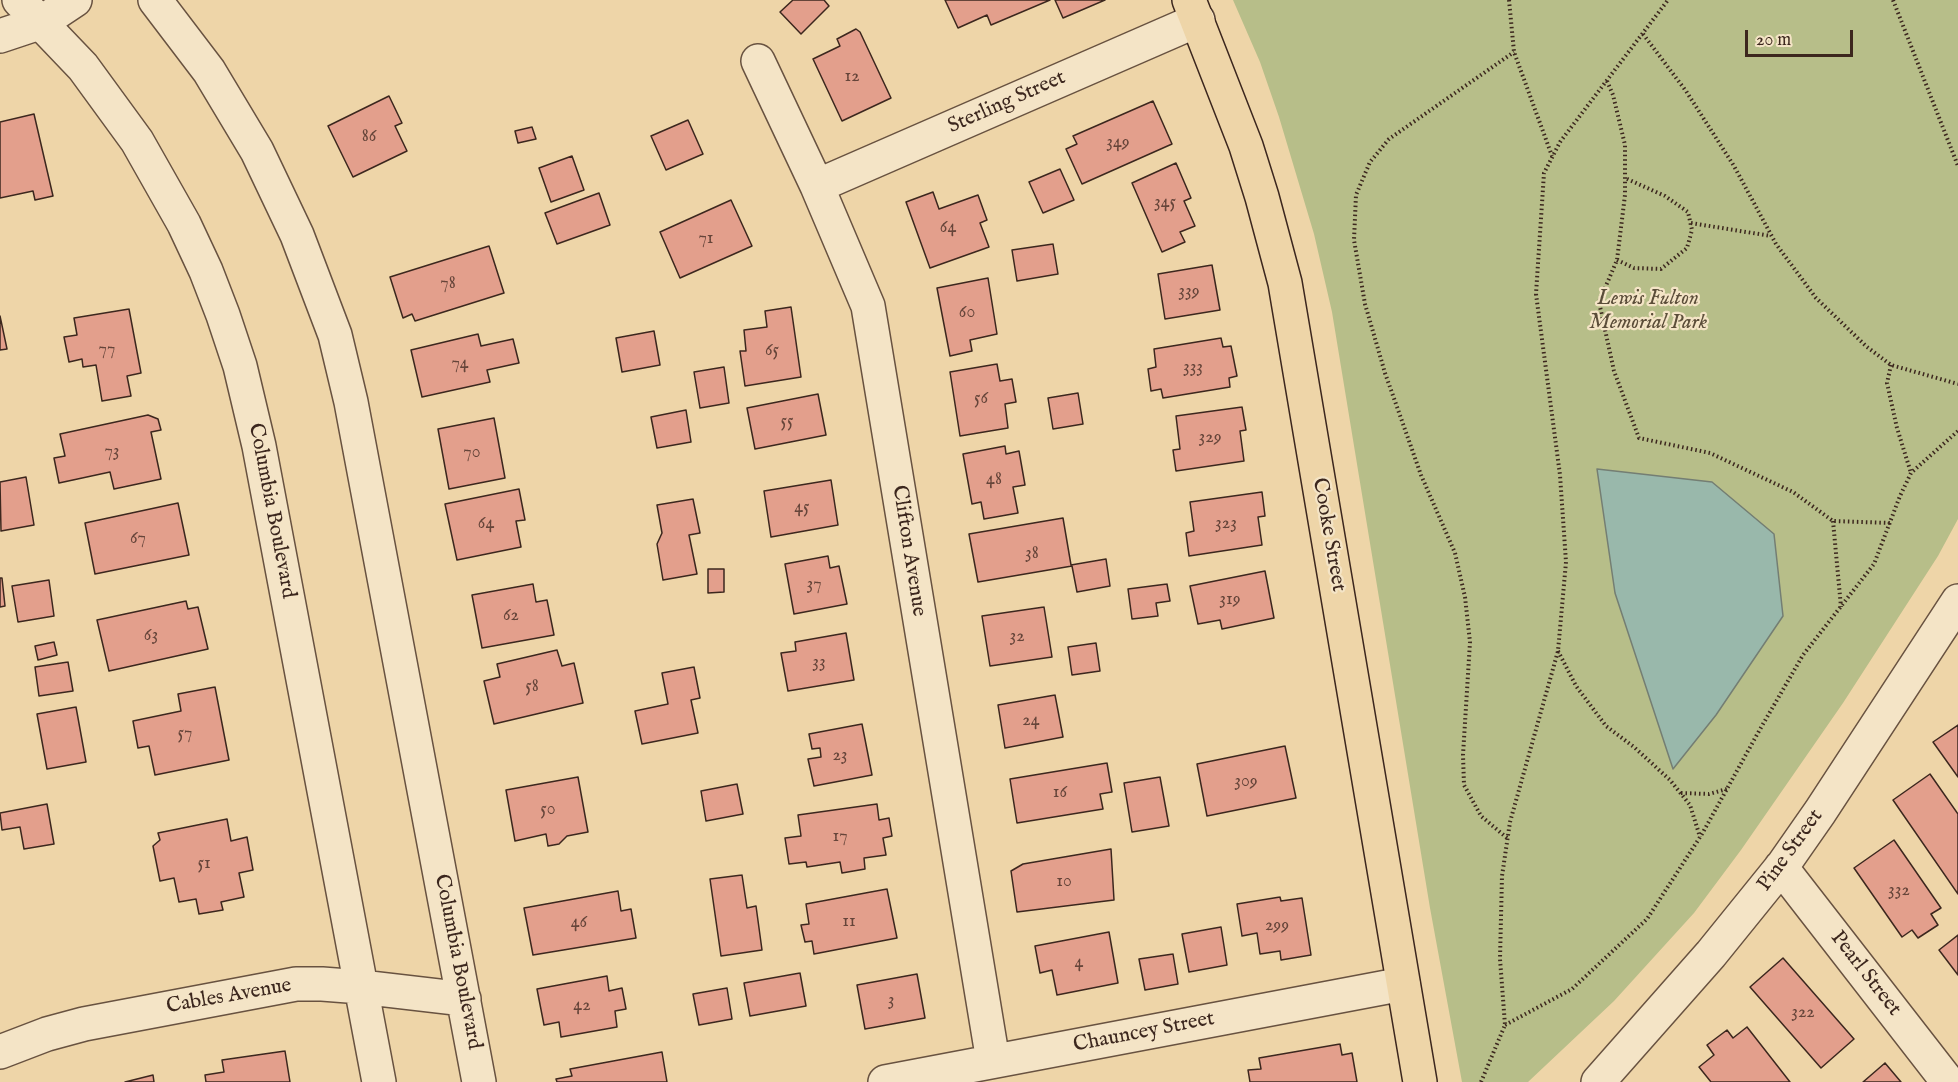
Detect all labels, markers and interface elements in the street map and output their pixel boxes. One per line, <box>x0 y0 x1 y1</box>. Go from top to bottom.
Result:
scale bar <box>1748 18 1856 56</box>
text: 20 m <box>1756 29 1791 52</box>
house number: 12 <box>844 66 860 88</box>
street label: Sterling Street <box>944 66 1070 140</box>
house number: 86 <box>362 126 376 148</box>
house number: 349 <box>1106 132 1130 154</box>
house number: 345 <box>1154 192 1176 214</box>
house number: 64 <box>940 217 956 239</box>
house number: 71 <box>698 228 714 250</box>
house number: 78 <box>440 273 456 295</box>
house number: 339 <box>1178 281 1200 303</box>
park label: Lewis Fulton Memorial Park <box>1589 287 1707 337</box>
house number: 60 <box>959 302 975 324</box>
house number: 77 <box>99 339 115 361</box>
house number: 65 <box>765 340 779 362</box>
house number: 74 <box>451 353 469 375</box>
house number: 333 <box>1183 357 1203 379</box>
house number: 56 <box>974 388 988 410</box>
house number: 55 <box>780 411 794 433</box>
street label: Columbia Boulevard <box>242 421 300 601</box>
house number: 329 <box>1198 427 1222 449</box>
house number: 73 <box>104 441 120 463</box>
house number: 70 <box>463 442 481 464</box>
house number: 48 <box>986 469 1002 491</box>
street label: Cooke Street <box>1306 476 1350 594</box>
street label: Clifton Avenue <box>885 484 931 618</box>
house number: 45 <box>794 497 810 519</box>
house number: 64 <box>478 513 494 535</box>
house number: 323 <box>1215 513 1237 535</box>
house number: 67 <box>130 528 146 550</box>
house number: 38 <box>1025 543 1039 565</box>
house number: 37 <box>806 574 822 596</box>
house number: 319 <box>1219 589 1241 611</box>
house number: 62 <box>503 605 519 627</box>
house number: 63 <box>144 625 158 647</box>
house number: 32 <box>1009 626 1025 648</box>
house number: 33 <box>812 652 826 674</box>
house number: 58 <box>525 676 539 698</box>
house number: 24 <box>1022 710 1040 732</box>
house number: 57 <box>178 723 192 745</box>
house number: 23 <box>832 745 848 767</box>
house number: 309 <box>1234 771 1258 793</box>
house number: 16 <box>1053 782 1067 804</box>
house number: 50 <box>540 799 556 821</box>
street label: Pine Street <box>1753 805 1829 897</box>
house number: 17 <box>832 826 848 848</box>
house number: 51 <box>197 853 211 875</box>
house number: 10 <box>1056 871 1072 893</box>
street label: Columbia Boulevard <box>428 872 486 1052</box>
house number: 332 <box>1888 880 1910 902</box>
house number: 11 <box>842 911 856 933</box>
house number: 46 <box>571 912 587 934</box>
house number: 299 <box>1265 915 1289 937</box>
street label: Pearl Street <box>1824 927 1906 1021</box>
house number: 4 <box>1075 952 1083 974</box>
street label: Cables Avenue <box>164 974 294 1020</box>
house number: 3 <box>888 990 894 1012</box>
house number: 42 <box>573 995 591 1017</box>
house number: 322 <box>1791 1002 1815 1024</box>
street label: Chauncey Street <box>1071 1007 1217 1059</box>

